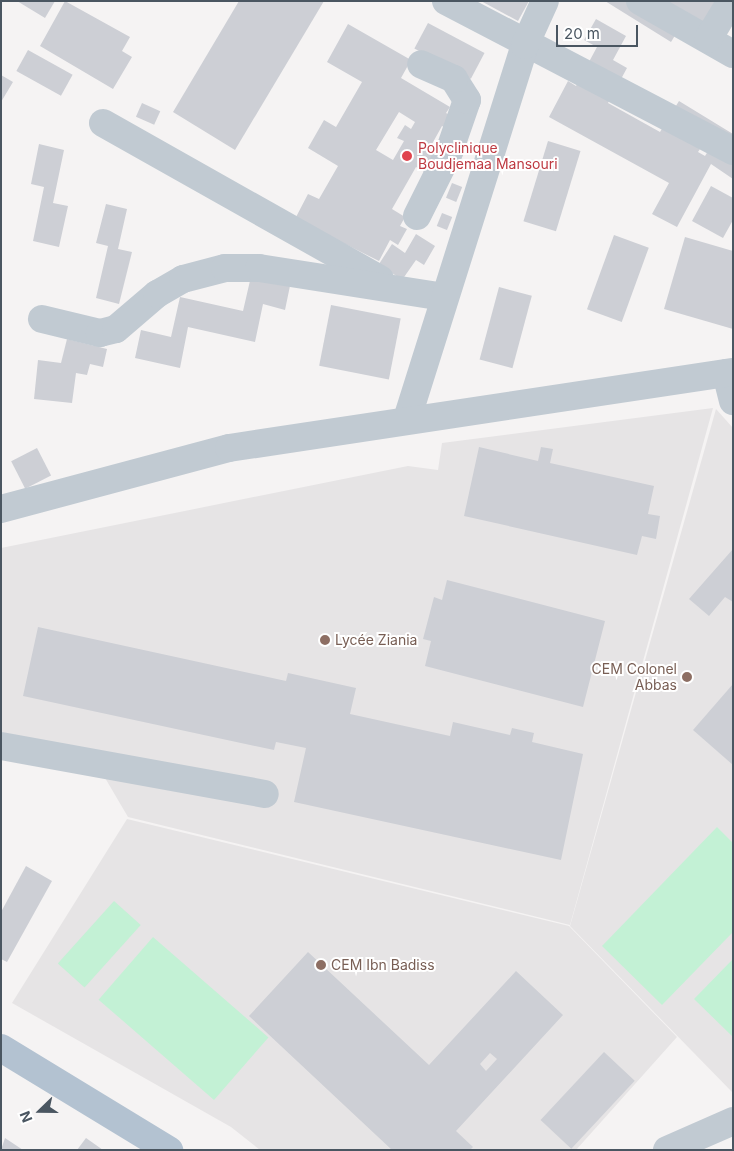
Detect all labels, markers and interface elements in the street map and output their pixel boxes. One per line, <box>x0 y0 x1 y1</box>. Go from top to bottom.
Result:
scale bar <box>559 15 642 47</box>
text: 20 m <box>564 24 600 43</box>
place label: Polyclinique Boudjemaa Mansouri <box>418 140 558 172</box>
marker: Polyclinique Boudjemaa Mansouri <box>400 149 414 163</box>
place label: Lycée Ziania <box>335 632 417 648</box>
marker: Lycée Ziania <box>319 634 331 646</box>
place label: CEM Colonel Abbas <box>592 661 677 694</box>
marker: CEM Colonel Abbas <box>681 671 693 683</box>
place label: CEM Ibn Badiss <box>331 957 435 973</box>
marker: CEM Ibn Badiss <box>315 959 327 971</box>
north arrow <box>15 1086 65 1136</box>
text: N <box>16 1109 36 1125</box>

